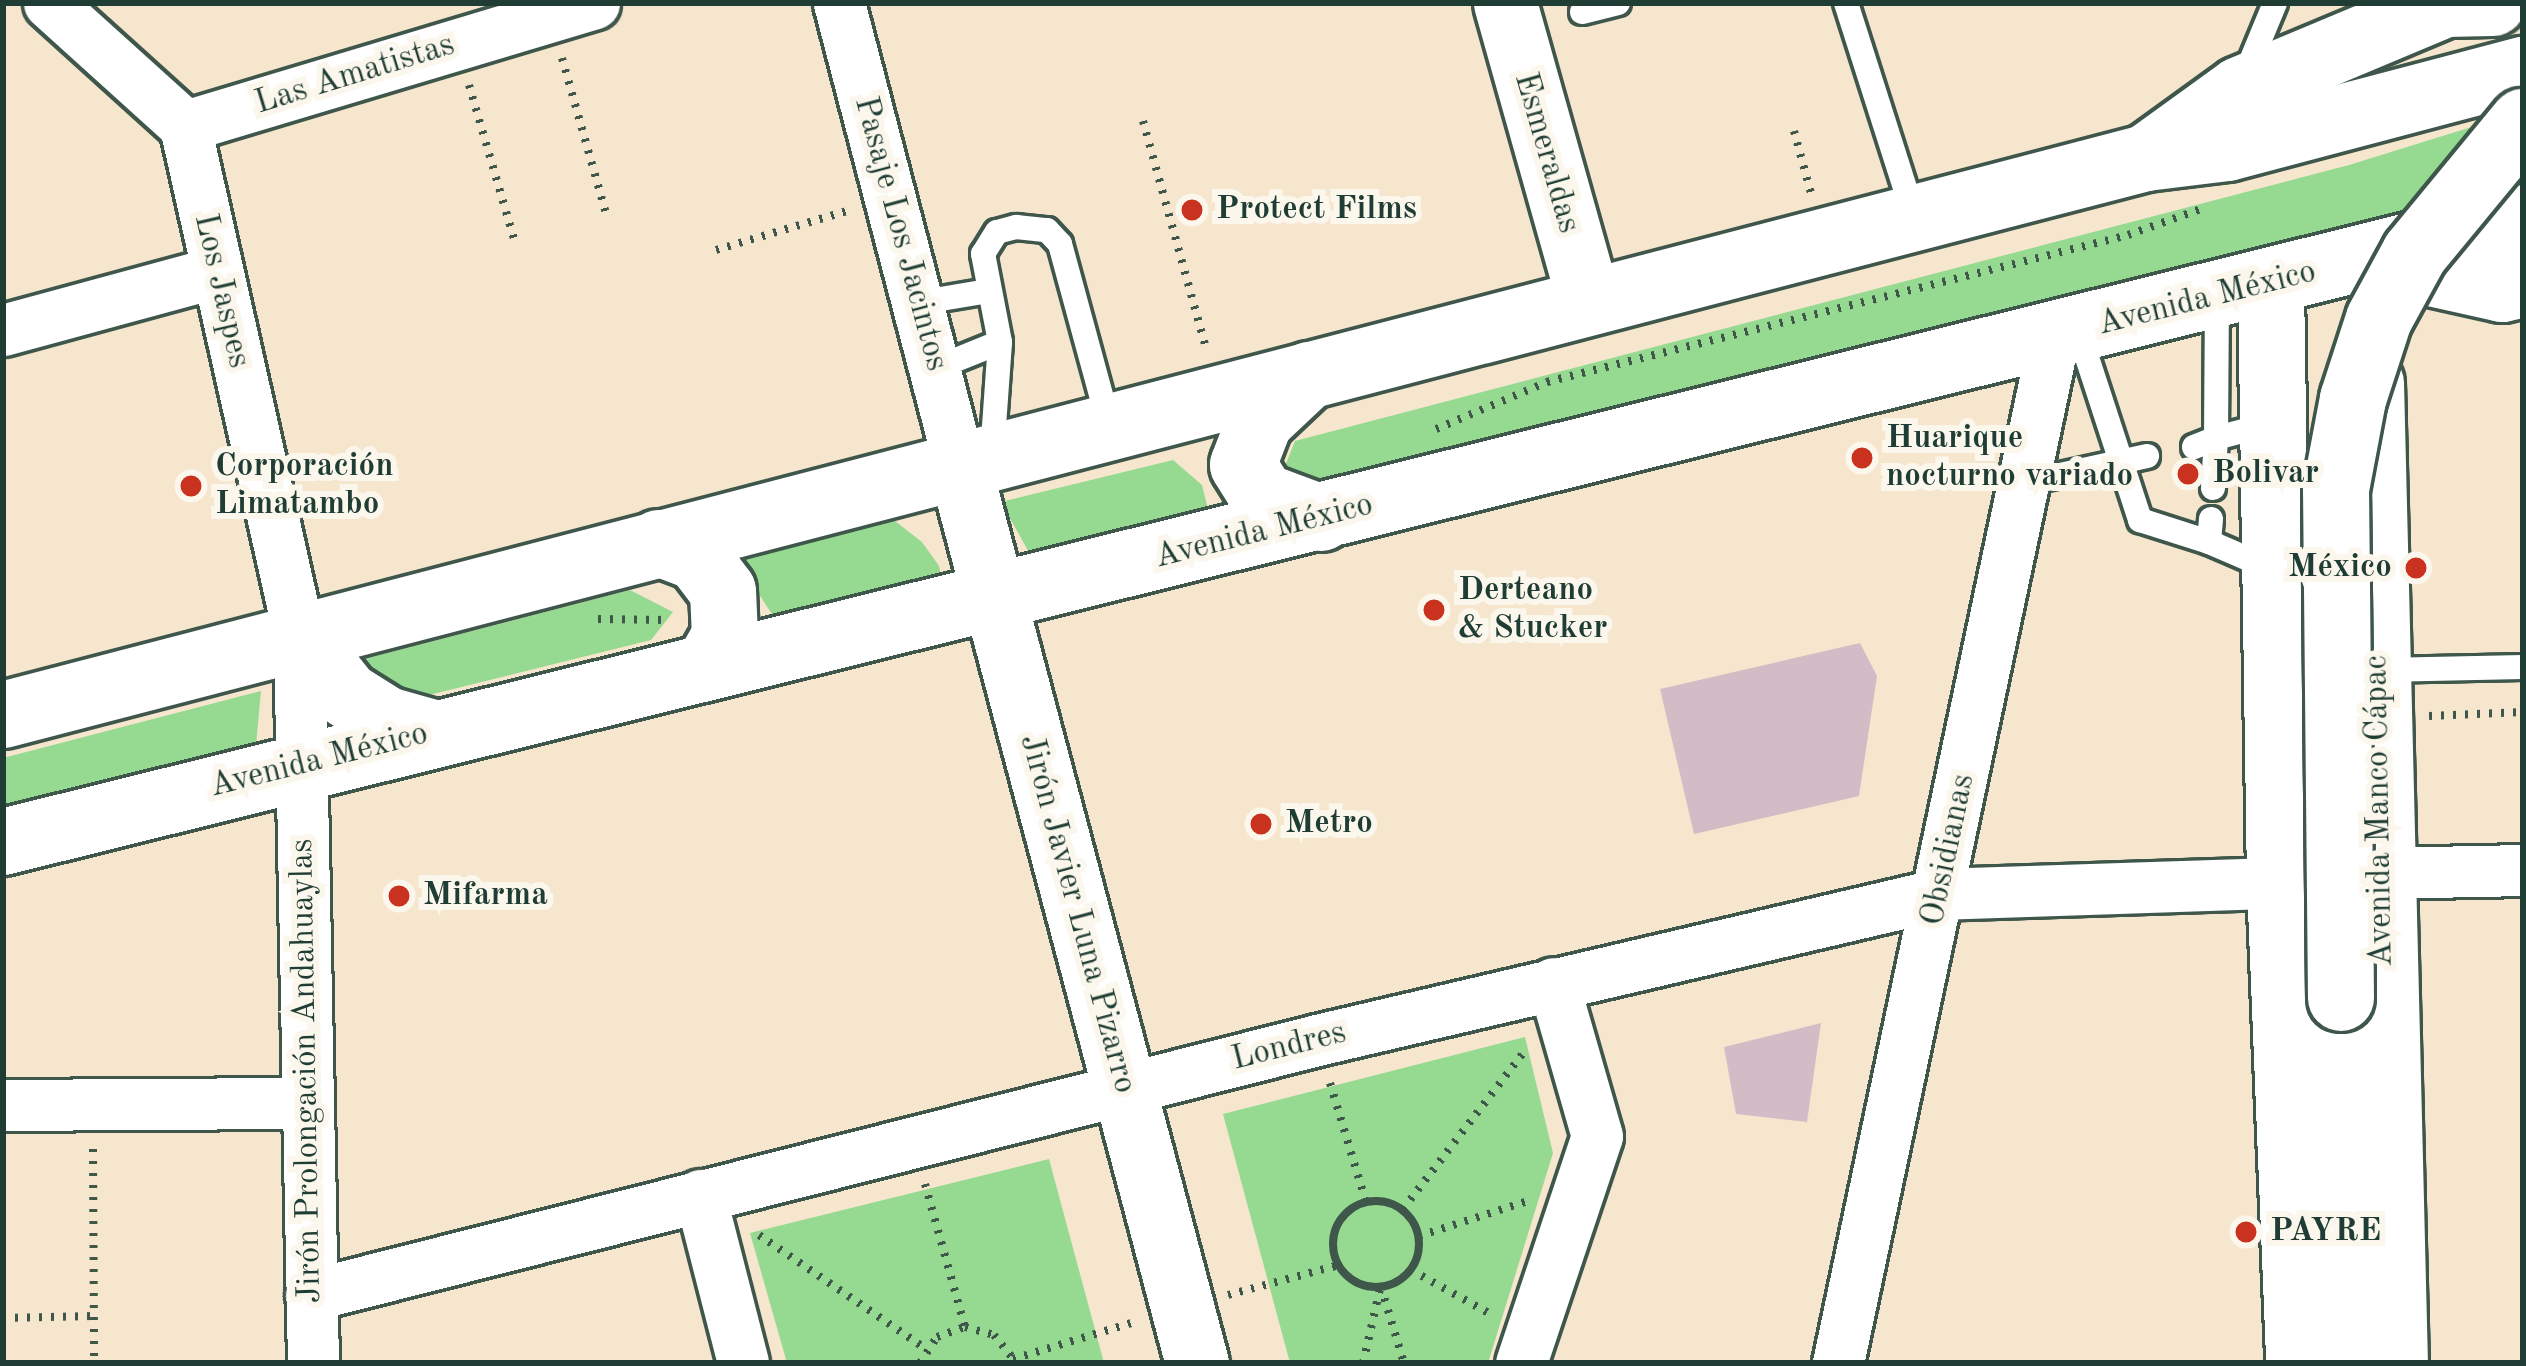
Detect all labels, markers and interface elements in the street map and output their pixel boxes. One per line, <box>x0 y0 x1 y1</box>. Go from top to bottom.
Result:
street label: Las Amatistas <box>250 26 460 124</box>
street label: Esmeraldas <box>1504 68 1588 238</box>
street label: Pasaje Los Jacintos <box>844 92 956 376</box>
place label: Protect Films <box>1216 190 1417 230</box>
marker: Protect Films <box>1179 197 1205 223</box>
street label: Los Jaspes <box>184 210 258 372</box>
street label: Avenida México <box>2094 253 2320 345</box>
place label: Huarique nocturno variado <box>1886 419 2133 497</box>
marker: Huarique nocturno variado <box>1849 445 1875 471</box>
place label: Corporación Limatambo <box>215 447 394 525</box>
place label: Bolivar <box>2212 454 2319 494</box>
marker: Bolivar <box>2175 461 2201 487</box>
marker: Corporación Limatambo <box>178 473 204 499</box>
street label: Avenida México <box>1151 486 1377 578</box>
place label: México <box>2288 548 2392 588</box>
marker: México <box>2403 555 2429 581</box>
place label: Derteano & Stucker <box>1458 571 1608 649</box>
marker: Derteano & Stucker <box>1421 597 1447 623</box>
street label: Avenida Manco Cápac <box>2357 655 2403 967</box>
street label: Avenida México <box>206 715 432 807</box>
street label: Jirón Javier Luna Pizarro <box>1010 730 1144 1098</box>
street label: Obsidianas <box>1914 771 1984 929</box>
place label: Metro <box>1285 804 1373 844</box>
marker: Metro <box>1248 811 1274 837</box>
street label: Jirón Prolongación Andahuaylas <box>283 838 331 1304</box>
place label: Mifarma <box>423 876 548 916</box>
marker: Mifarma <box>386 883 412 909</box>
street label: Londres <box>1228 1014 1350 1080</box>
place label: PAYRE <box>2270 1212 2381 1252</box>
marker: PAYRE <box>2233 1219 2259 1245</box>

